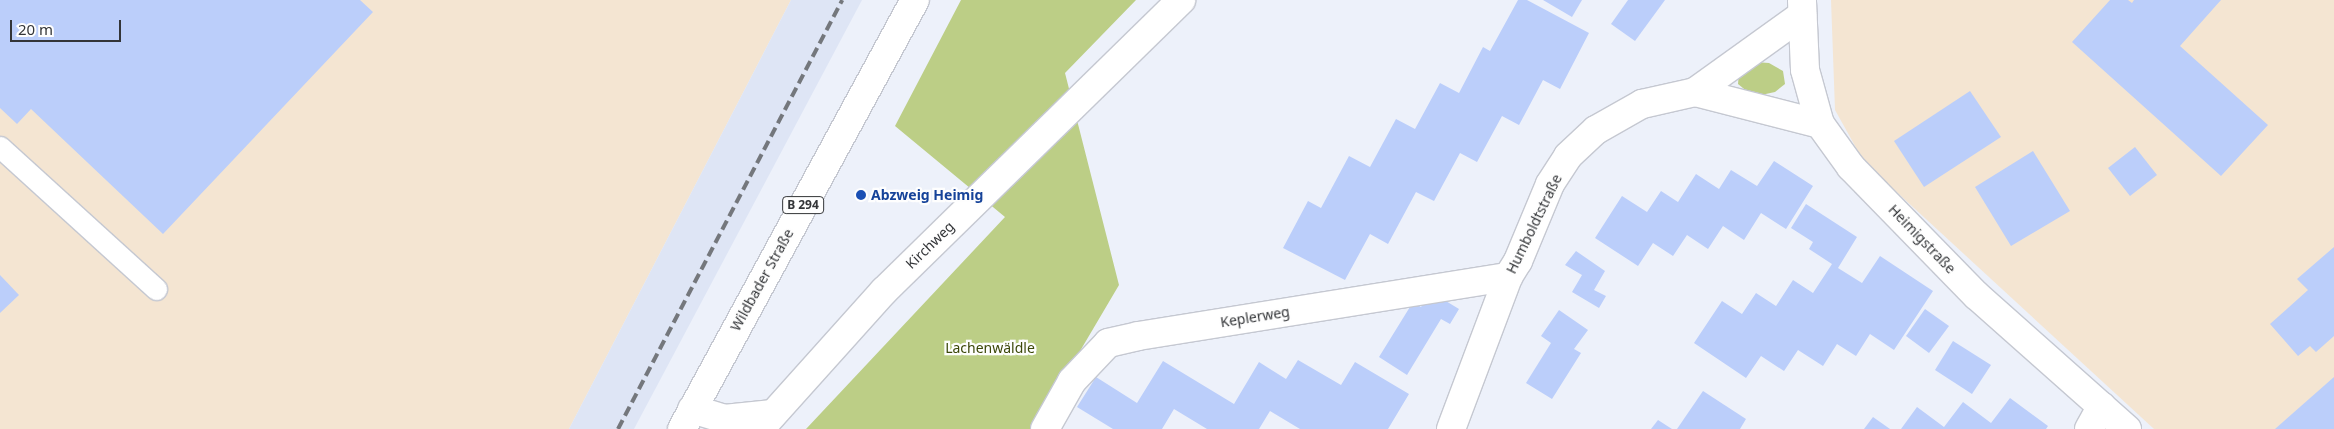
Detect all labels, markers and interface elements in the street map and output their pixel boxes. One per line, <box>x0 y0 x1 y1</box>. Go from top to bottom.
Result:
scale bar <box>12 10 124 42</box>
text: 20 m <box>18 19 53 39</box>
street label: Humboldtstraße <box>1503 172 1565 276</box>
place label: Abzweig Heimig <box>871 187 983 203</box>
marker: Abzweig Heimig <box>855 189 867 201</box>
road number: B 294 <box>782 196 824 214</box>
street label: Heimigstraße <box>1885 201 1959 277</box>
street label: Kirchweg <box>902 218 958 272</box>
street label: Wildbader Straße <box>727 226 797 334</box>
street label: Keplerweg <box>1219 303 1291 331</box>
park label: Lachenwäldle <box>945 340 1035 356</box>

